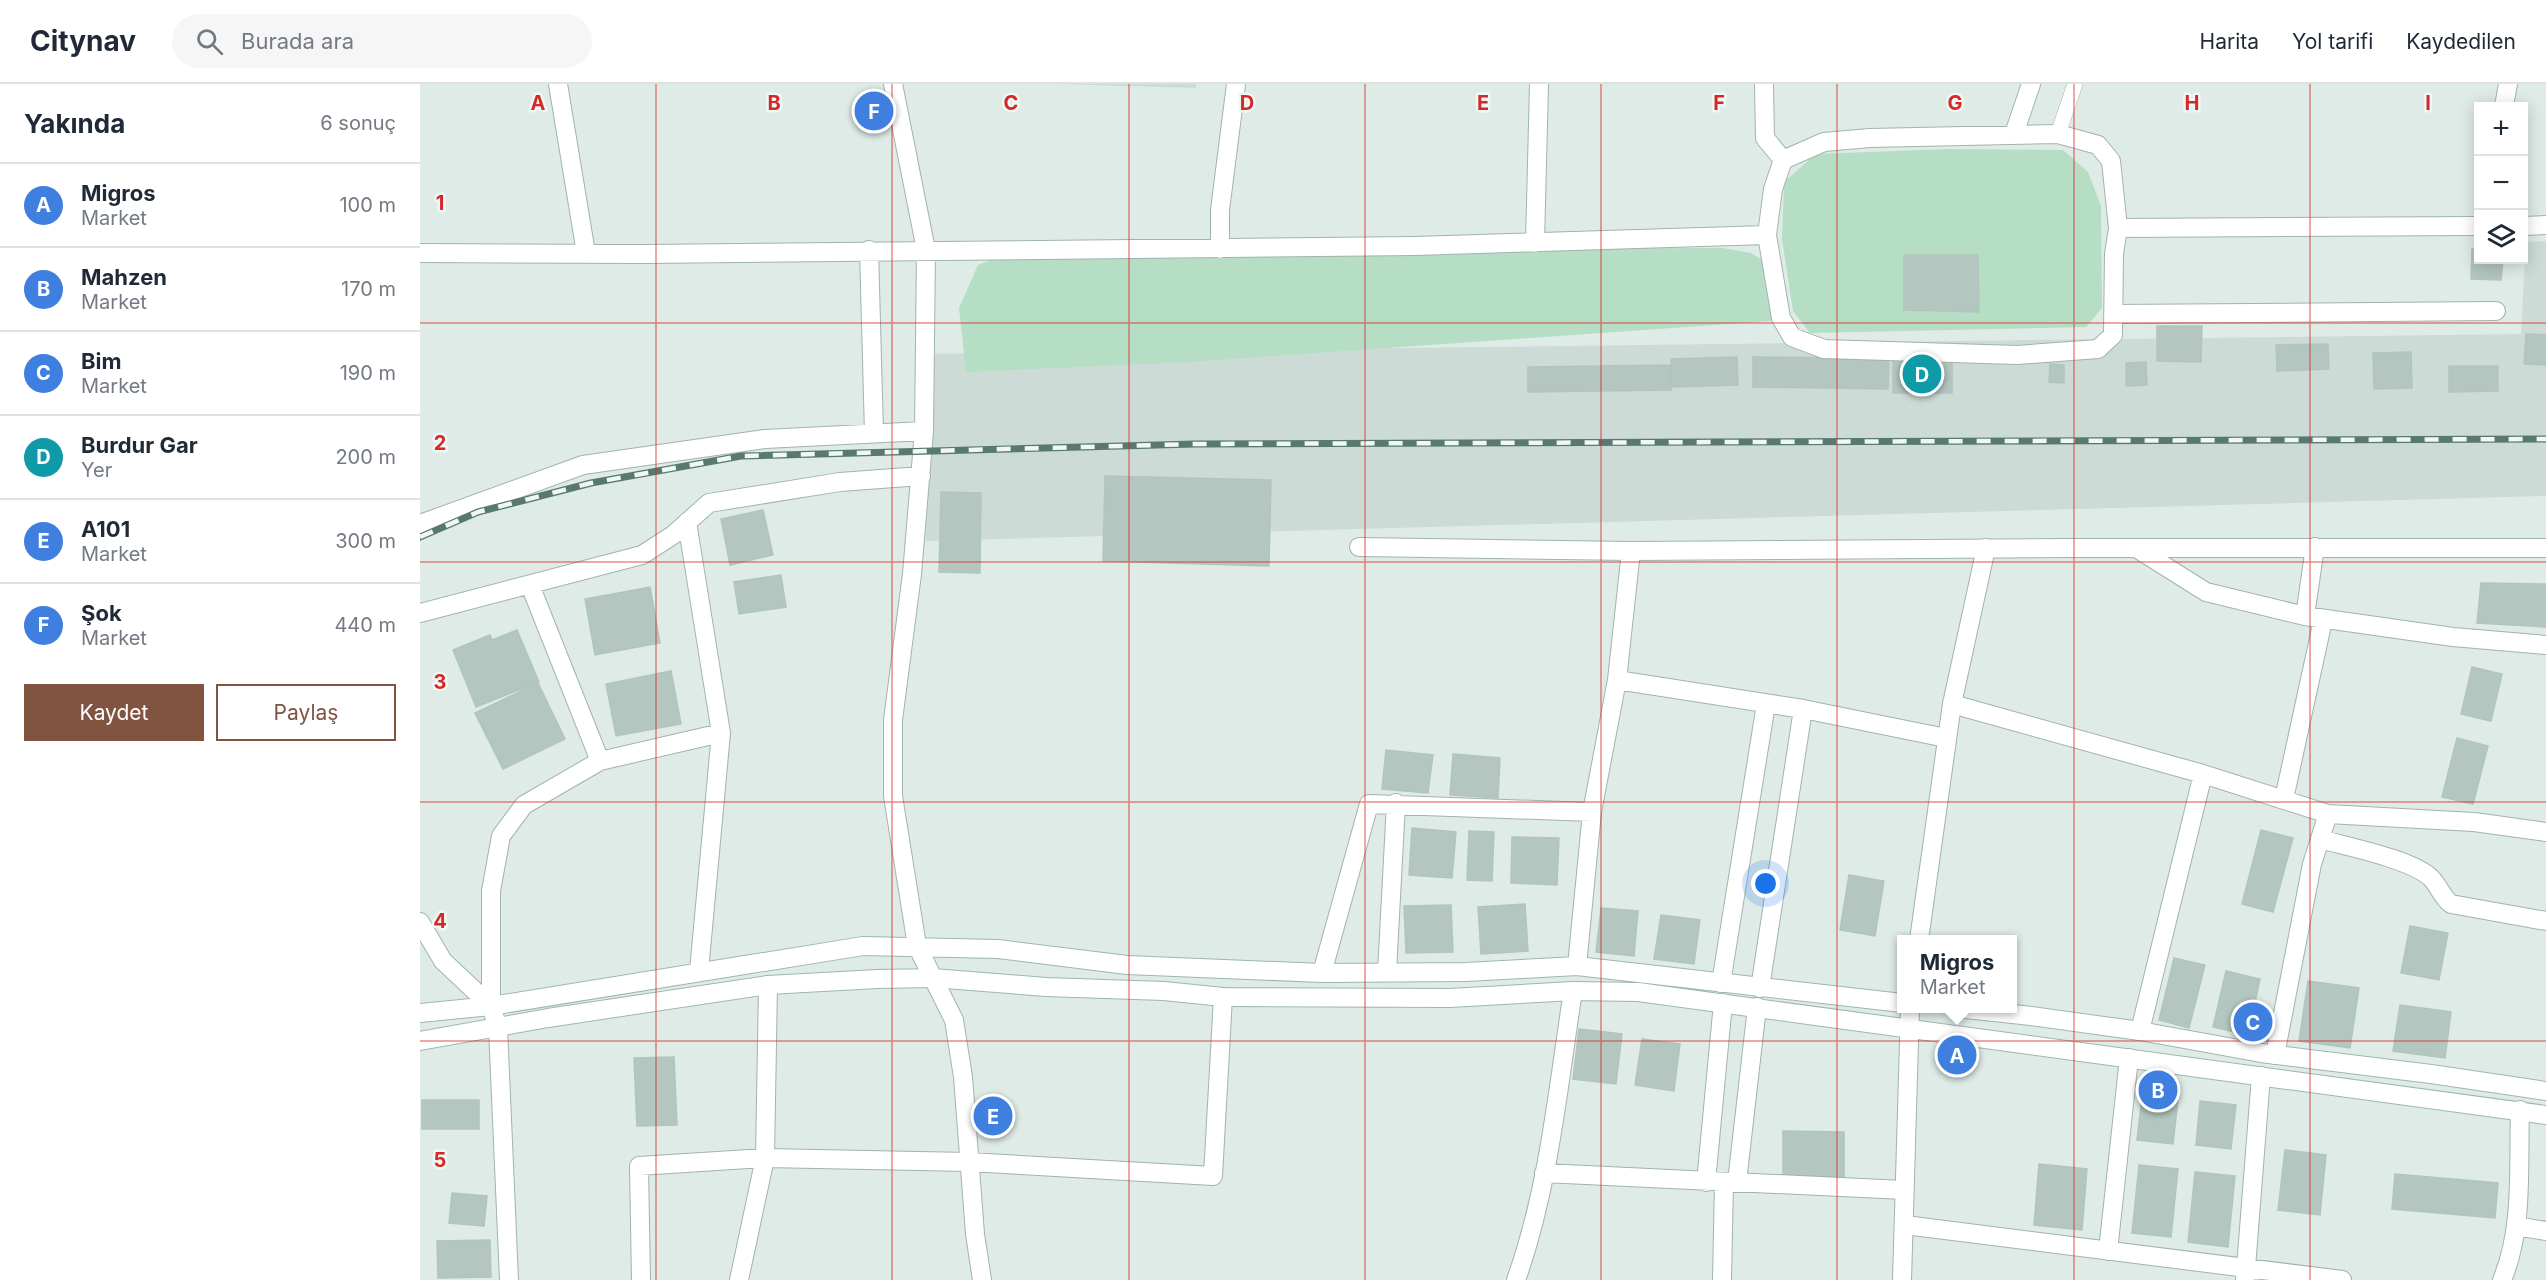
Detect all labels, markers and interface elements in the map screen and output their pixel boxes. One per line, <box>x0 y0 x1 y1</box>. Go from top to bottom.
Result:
search box <box>172 14 592 68</box>
text: Citynav <box>30 24 136 58</box>
icon: search <box>193 25 226 58</box>
text: Burada ara <box>241 28 354 54</box>
text: Harita <box>2200 29 2259 54</box>
text: Yol tarifi <box>2292 29 2373 54</box>
text: Kaydedilen <box>2406 29 2516 54</box>
pin: F <box>854 88 894 134</box>
text: A <box>531 91 546 115</box>
text: B <box>767 91 781 115</box>
text: C <box>1004 91 1018 115</box>
text: D <box>1240 91 1254 115</box>
text: E <box>1477 91 1489 115</box>
text: F <box>1713 91 1725 115</box>
text: G <box>1947 91 1963 115</box>
text: H <box>2185 91 2199 115</box>
text: I <box>2425 91 2431 115</box>
map controls <box>2474 102 2528 264</box>
button: + <box>2474 102 2528 156</box>
text: Yakında <box>24 108 125 139</box>
text: 6 sonuç <box>320 111 396 135</box>
button: − <box>2474 156 2528 210</box>
text: Migros <box>81 180 156 206</box>
text: 1 <box>436 191 444 215</box>
text: A <box>36 193 51 217</box>
text: 100 m <box>339 193 396 217</box>
text: Market <box>81 206 147 230</box>
button: layers <box>2474 210 2528 264</box>
text: Mahzen <box>81 264 167 290</box>
text: B <box>37 277 50 301</box>
text: 170 m <box>341 277 396 301</box>
text: Market <box>81 290 147 314</box>
text: Bim <box>81 348 122 374</box>
pin: D <box>1902 352 1942 396</box>
text: C <box>36 361 51 385</box>
text: 190 m <box>340 361 396 385</box>
text: Market <box>81 374 147 398</box>
text: 2 <box>434 431 446 455</box>
text: Burdur Gar <box>81 432 198 458</box>
text: D <box>36 445 51 469</box>
text: 200 m <box>335 445 396 469</box>
text: Yer <box>81 458 112 482</box>
text: A101 <box>81 516 130 542</box>
text: E <box>37 529 50 553</box>
text: 300 m <box>335 529 396 553</box>
text: Market <box>81 542 147 566</box>
text: Şok <box>81 600 122 626</box>
text: F <box>38 613 49 637</box>
text: 440 m <box>334 613 396 637</box>
text: Market <box>81 626 147 650</box>
text: 3 <box>434 670 446 694</box>
button: Kaydet <box>24 684 204 741</box>
button: Paylaş <box>216 684 396 741</box>
your location <box>1751 869 1780 898</box>
text: 4 <box>433 909 447 933</box>
popup <box>1897 935 2017 1013</box>
text: Migros <box>1920 949 1994 975</box>
text: Market <box>1920 975 1986 999</box>
pin: C <box>2234 1000 2272 1044</box>
pin: A <box>1938 1032 1976 1078</box>
pin: B <box>2138 1068 2178 1112</box>
pin: E <box>974 1094 1012 1138</box>
text: 5 <box>434 1148 446 1172</box>

